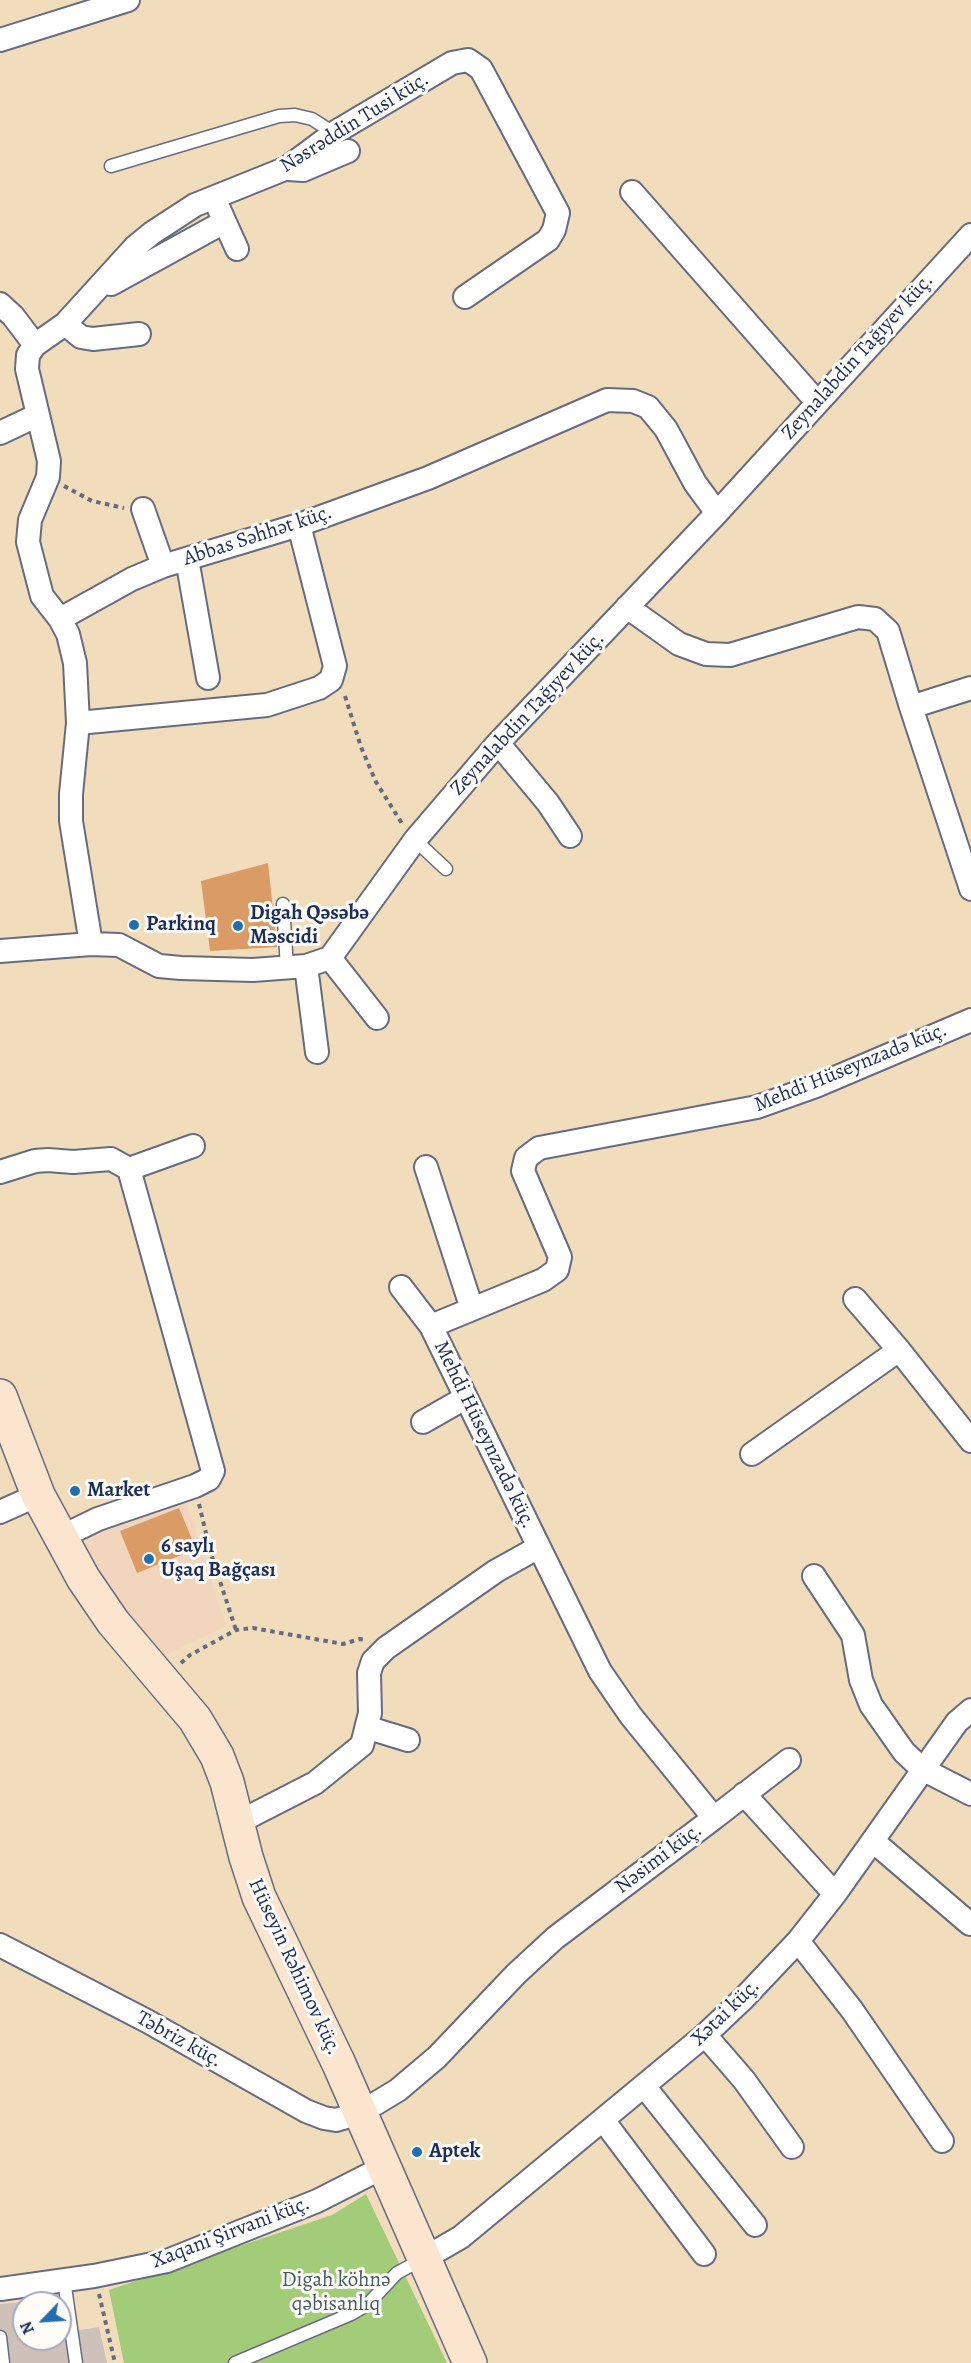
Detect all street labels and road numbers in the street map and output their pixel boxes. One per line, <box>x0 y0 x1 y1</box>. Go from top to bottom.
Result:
street label: Nəsrəddin Tusi küç. <box>276 67 434 179</box>
street label: Zeynalabdin Tağıyev küç. <box>777 269 939 445</box>
street label: Abbas Səhhət küç. <box>180 500 336 572</box>
street label: Zeynalabdin Tağıyev küç. <box>445 627 611 801</box>
street label: Mehdi Hüseynzadə küç. <box>751 1018 951 1118</box>
street label: Mehdi Hüseynzadə küç. <box>428 1337 540 1533</box>
street label: Nəsimi küç. <box>610 1818 708 1900</box>
street label: Hüseyin Rəhimov küç. <box>242 1875 346 2059</box>
street label: Xətai küç. <box>686 1974 766 2052</box>
street label: Təbriz küç. <box>132 2006 226 2074</box>
street label: Xaqani Şirvani küç. <box>148 2191 314 2275</box>

